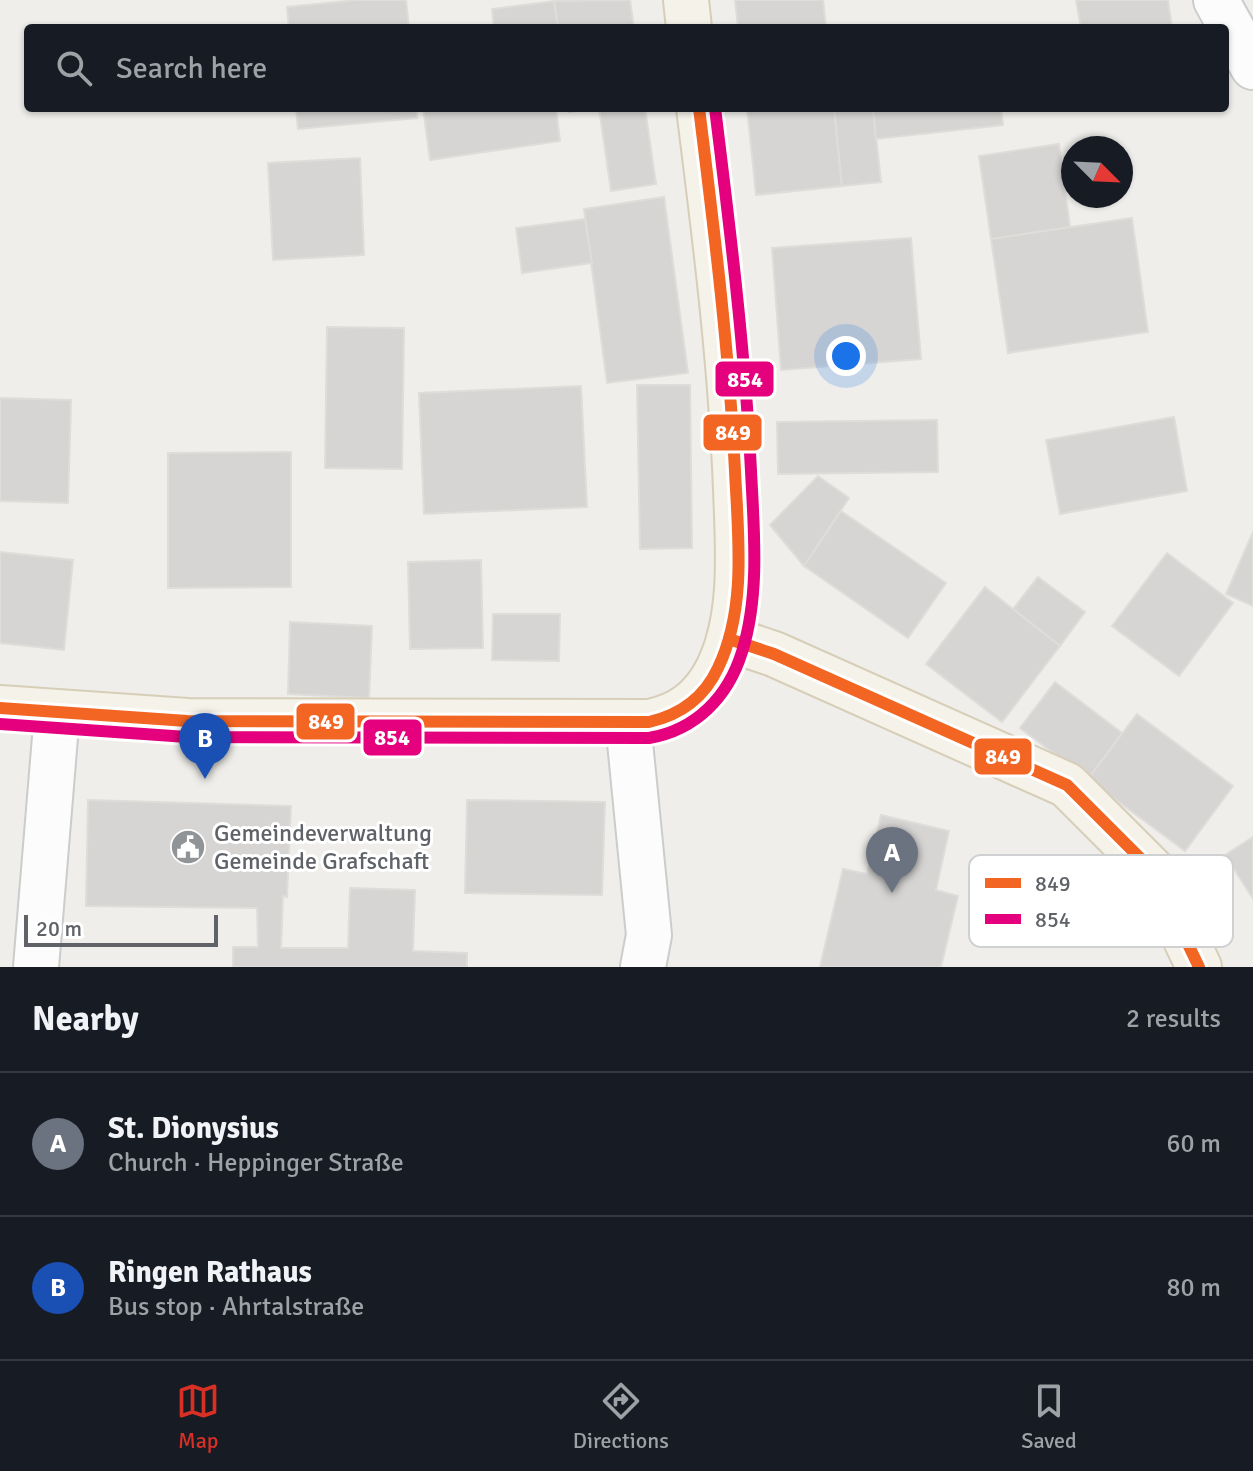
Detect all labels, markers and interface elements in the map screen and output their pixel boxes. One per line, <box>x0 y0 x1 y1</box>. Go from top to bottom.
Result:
search box <box>24 24 1229 112</box>
icon: search <box>52 46 96 90</box>
text: Search here <box>116 50 267 87</box>
north arrow <box>1061 136 1133 208</box>
your location <box>826 336 866 376</box>
line badge: 854 <box>714 360 775 398</box>
text: 854 <box>727 366 763 393</box>
line badge: 849 <box>702 413 763 452</box>
text: 849 <box>715 419 751 446</box>
line badge: 849 <box>295 702 356 741</box>
text: 849 <box>308 708 344 735</box>
pin: B <box>179 713 231 779</box>
line badge: 854 <box>362 718 423 757</box>
text: 854 <box>374 724 410 751</box>
line badge: 849 <box>973 737 1033 776</box>
text: 849 <box>985 743 1021 770</box>
place label: Gemeindeverwaltung Gemeinde Grafschaft <box>214 818 432 876</box>
pin: A <box>866 827 918 893</box>
public building icon: Gemeindeverwaltung Gemeinde Grafschaft <box>169 828 207 866</box>
legend <box>969 855 1233 947</box>
text: 849 <box>1035 870 1071 897</box>
text: 854 <box>1035 906 1071 933</box>
scale bar <box>24 911 218 947</box>
text: 20 m <box>36 915 82 942</box>
text: Nearby <box>32 998 139 1040</box>
text: 2 results <box>1126 1003 1221 1035</box>
text: St. Dionysius <box>108 1110 279 1147</box>
text: A <box>50 1128 66 1160</box>
text: 60 m <box>1166 1128 1221 1160</box>
text: Church · Heppinger Straße <box>108 1147 404 1179</box>
text: Ringen Rathaus <box>108 1254 312 1291</box>
text: B <box>50 1272 66 1304</box>
text: 80 m <box>1166 1272 1221 1304</box>
text: Bus stop · Ahrtalstraße <box>108 1291 364 1323</box>
tab: Map <box>176 1379 220 1454</box>
tab: Directions <box>573 1379 669 1454</box>
tab: Saved <box>1021 1379 1077 1454</box>

